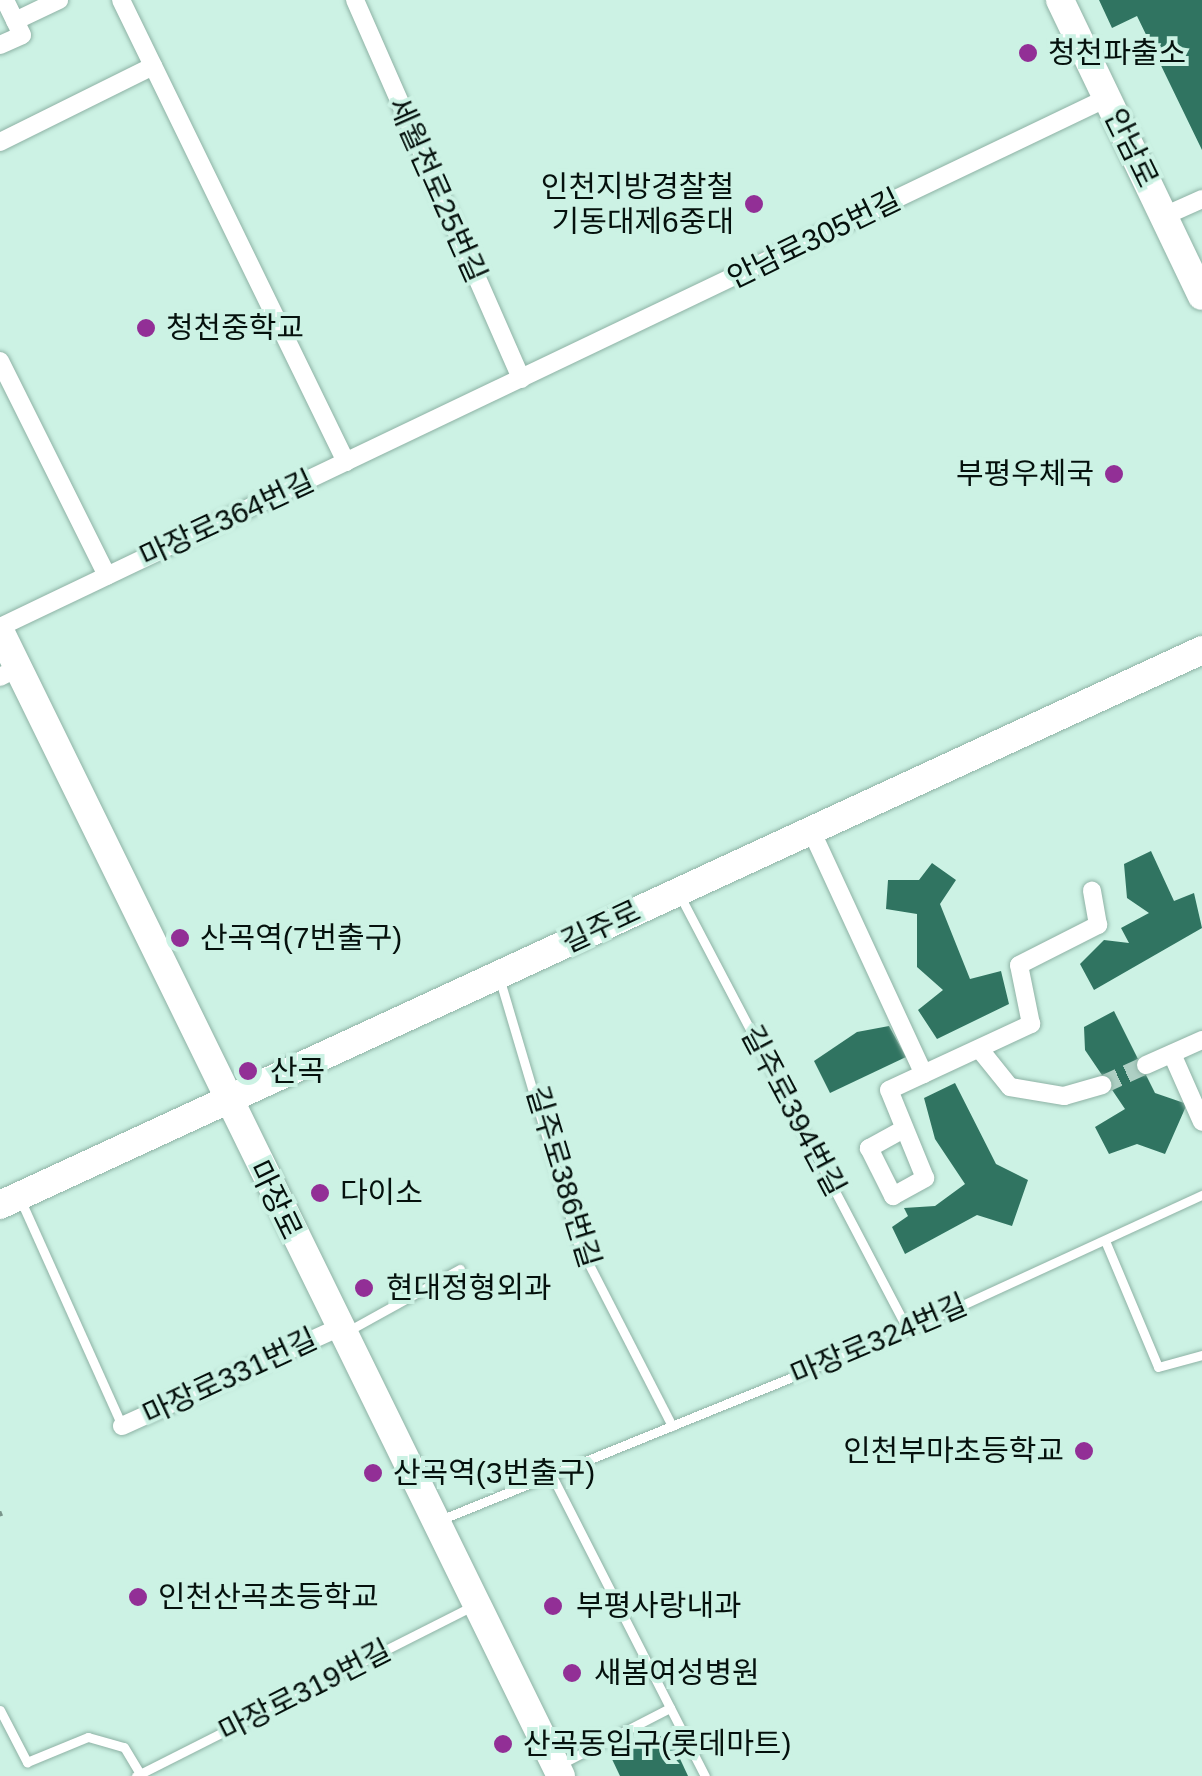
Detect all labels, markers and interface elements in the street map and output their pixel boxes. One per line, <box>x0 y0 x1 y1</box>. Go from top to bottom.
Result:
place label: 청천파출소 <box>1048 35 1186 71</box>
marker: 청천파출소 <box>1017 42 1039 64</box>
street label: 세월천로25번길 <box>380 92 494 288</box>
street label: 안남로 <box>1097 103 1165 193</box>
place label: 인천지방경찰철 기동대제6중대 <box>541 169 734 240</box>
street label: 안남로305번길 <box>722 182 906 296</box>
marker: 인천지방경찰철 기동대제6중대 <box>743 193 765 215</box>
place label: 청천중학교 <box>166 310 304 346</box>
marker: 청천중학교 <box>135 317 157 339</box>
place label: 부평우체국 <box>956 456 1094 492</box>
street label: 마장로364번길 <box>134 463 320 575</box>
marker: 부평우체국 <box>1103 463 1125 485</box>
street label: 길주로 <box>556 893 646 961</box>
place label: 산곡역(7번출구) <box>200 920 402 956</box>
marker: 산곡역(7번출구) <box>169 927 191 949</box>
street label: 길주로394번길 <box>733 1020 853 1202</box>
place label: 산곡 <box>270 1053 325 1089</box>
marker: 산곡 <box>235 1058 261 1084</box>
street label: 길주로386번길 <box>518 1082 608 1272</box>
street label: 마장로 <box>241 1155 309 1245</box>
place label: 다이소 <box>340 1175 423 1211</box>
marker: 다이소 <box>309 1182 331 1204</box>
place label: 현대정형외과 <box>386 1270 552 1306</box>
marker: 현대정형외과 <box>351 1275 377 1301</box>
street label: 마장로324번길 <box>785 1287 973 1393</box>
street label: 마장로331번길 <box>137 1321 323 1433</box>
place label: 인천부마초등학교 <box>843 1433 1064 1469</box>
marker: 인천부마초등학교 <box>1073 1440 1095 1462</box>
place label: 산곡역(3번출구) <box>393 1455 595 1491</box>
marker: 산곡역(3번출구) <box>362 1462 384 1484</box>
place label: 인천산곡초등학교 <box>158 1579 379 1615</box>
marker: 인천산곡초등학교 <box>127 1586 149 1608</box>
place label: 부평사랑내과 <box>576 1588 742 1624</box>
marker: 부평사랑내과 <box>540 1593 566 1619</box>
street label: 마장로319번길 <box>213 1632 397 1750</box>
place label: 새봄여성병원 <box>594 1655 760 1691</box>
marker: 새봄여성병원 <box>559 1660 585 1686</box>
place label: 산곡동입구(롯데마트) <box>523 1726 791 1762</box>
marker: 산곡동입구(롯데마트) <box>492 1733 514 1755</box>

